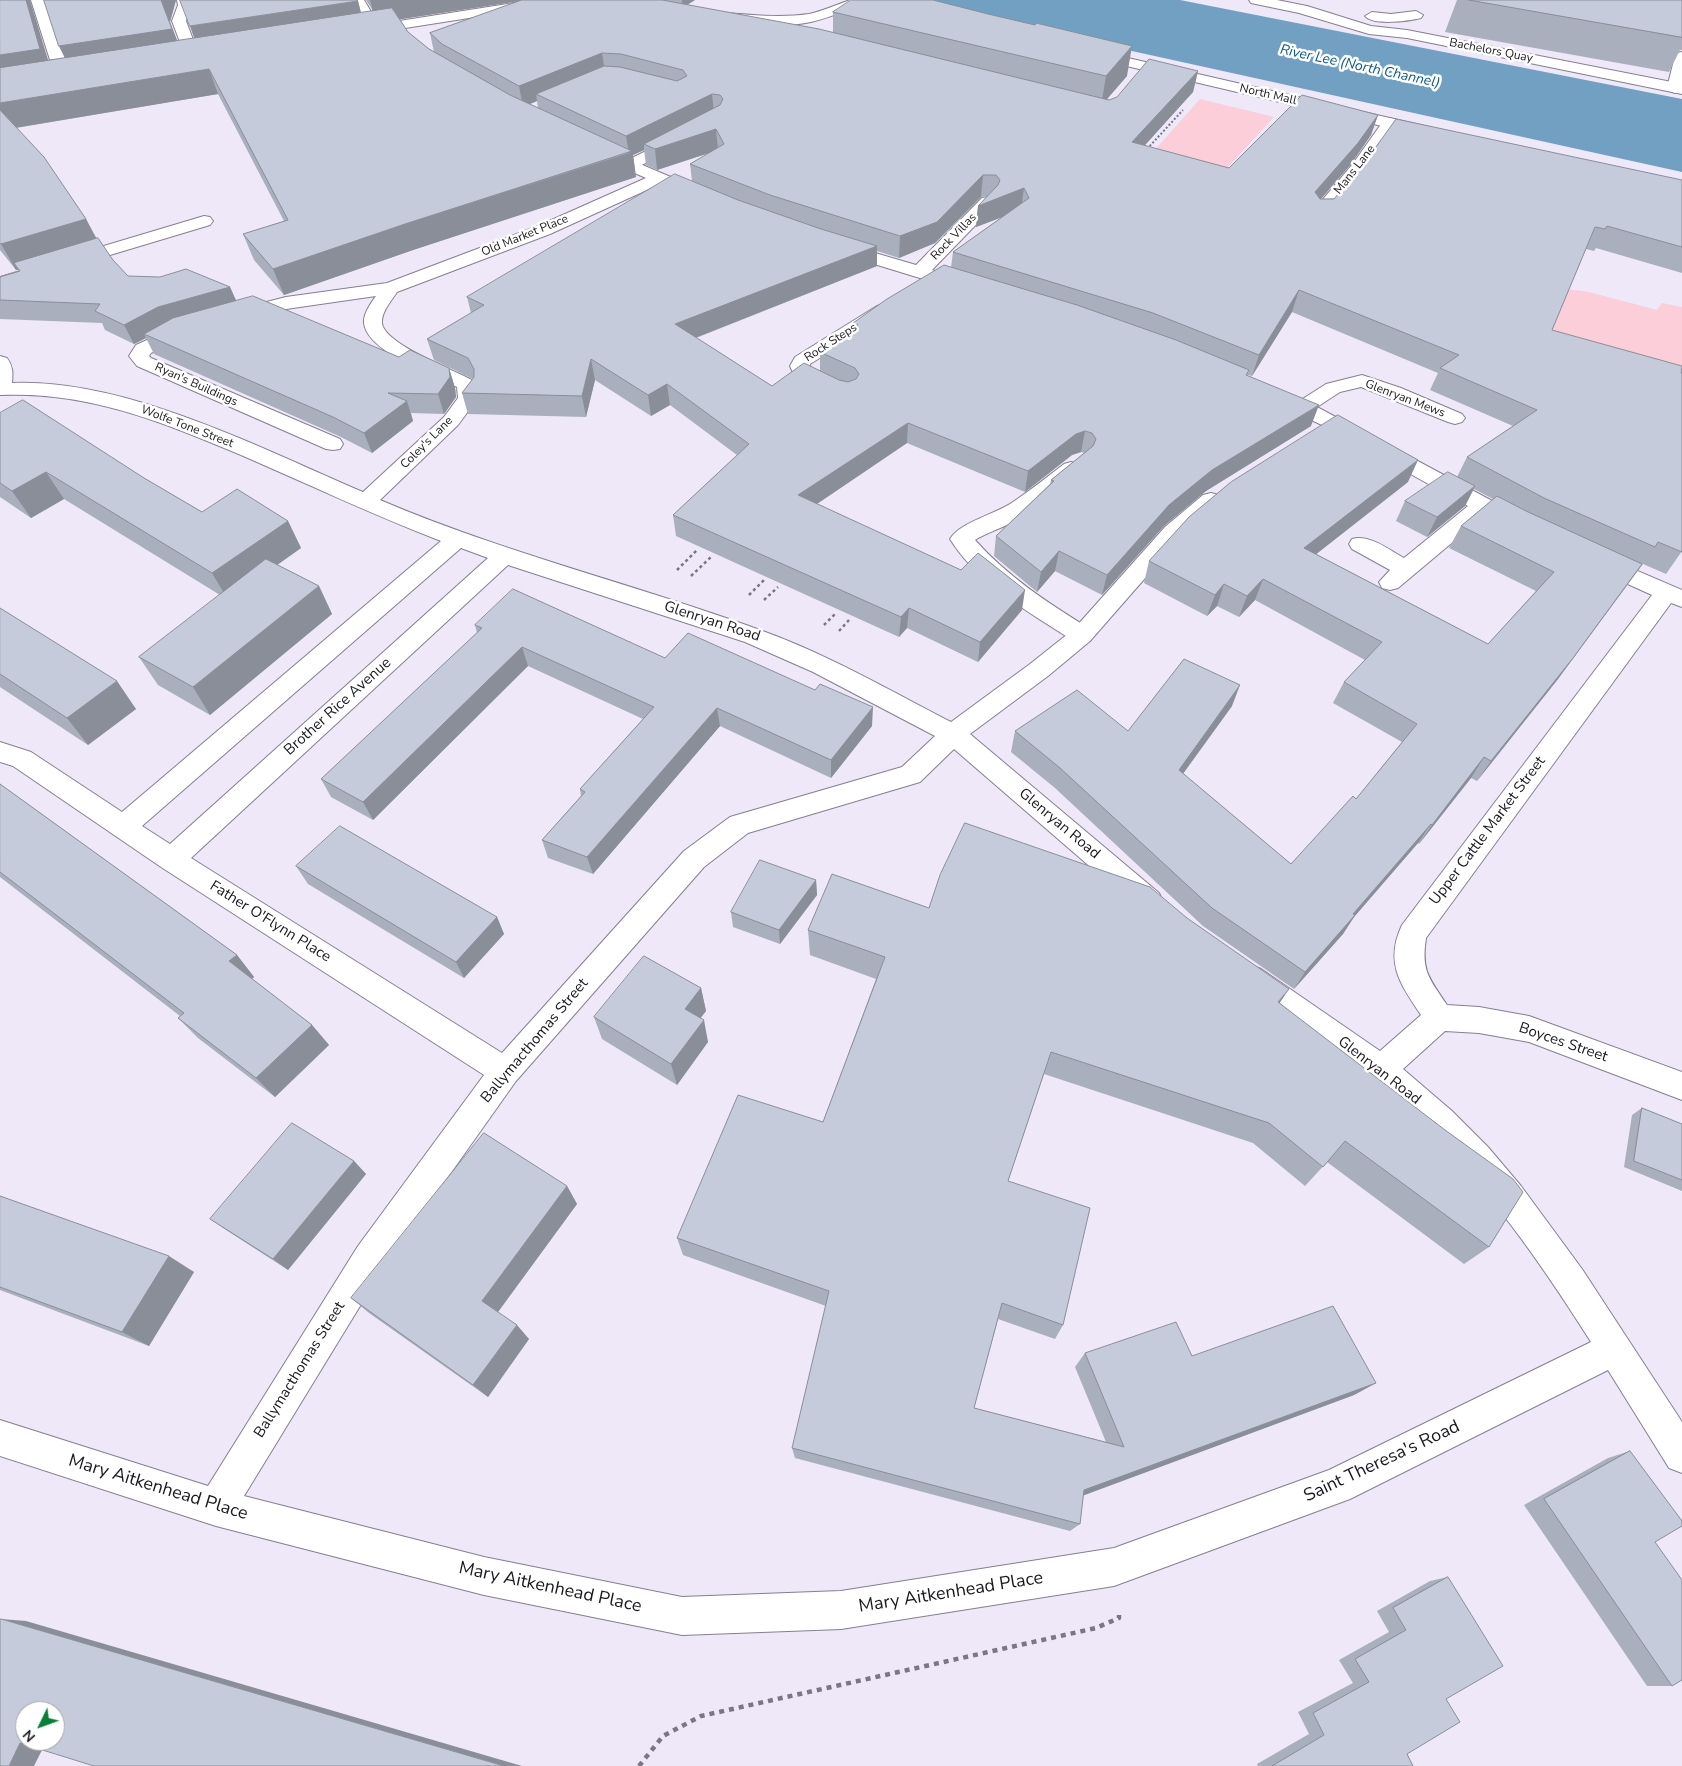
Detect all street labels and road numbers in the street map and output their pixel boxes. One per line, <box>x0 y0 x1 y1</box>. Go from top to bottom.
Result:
street label: Bachelors Quay <box>1448 36 1534 66</box>
street label: North Mall <box>1238 81 1298 109</box>
street label: Mans Lane <box>1331 143 1379 197</box>
street label: Rock Villas <box>928 211 980 263</box>
street label: Old Market Place <box>479 212 571 260</box>
street label: Rock Steps <box>802 321 860 365</box>
street label: Ryan's Buildings <box>152 360 240 410</box>
street label: Glenryan Mews <box>1363 377 1447 421</box>
street label: Wolfe Tone Street <box>139 403 235 451</box>
street label: Coley's Lane <box>398 414 456 472</box>
street label: Glenryan Road <box>661 598 763 646</box>
street label: Brother Rice Avenue <box>281 654 395 760</box>
street label: Upper Cattle Market Street <box>1426 753 1550 909</box>
street label: Glenryan Road <box>1015 785 1103 863</box>
street label: Father O'Flynn Place <box>206 877 334 967</box>
street label: Ballymacthomas Street <box>478 975 592 1107</box>
street label: Boyces Street <box>1516 1019 1610 1067</box>
street label: Glenryan Road <box>1334 1033 1424 1109</box>
street label: Ballymacthomas Street <box>251 1299 349 1441</box>
street label: Saint Theresa's Road <box>1300 1416 1464 1508</box>
street label: Mary Aitkenhead Place <box>66 1450 250 1526</box>
street label: Mary Aitkenhead Place <box>457 1558 643 1618</box>
street label: Mary Aitkenhead Place <box>857 1568 1045 1618</box>

